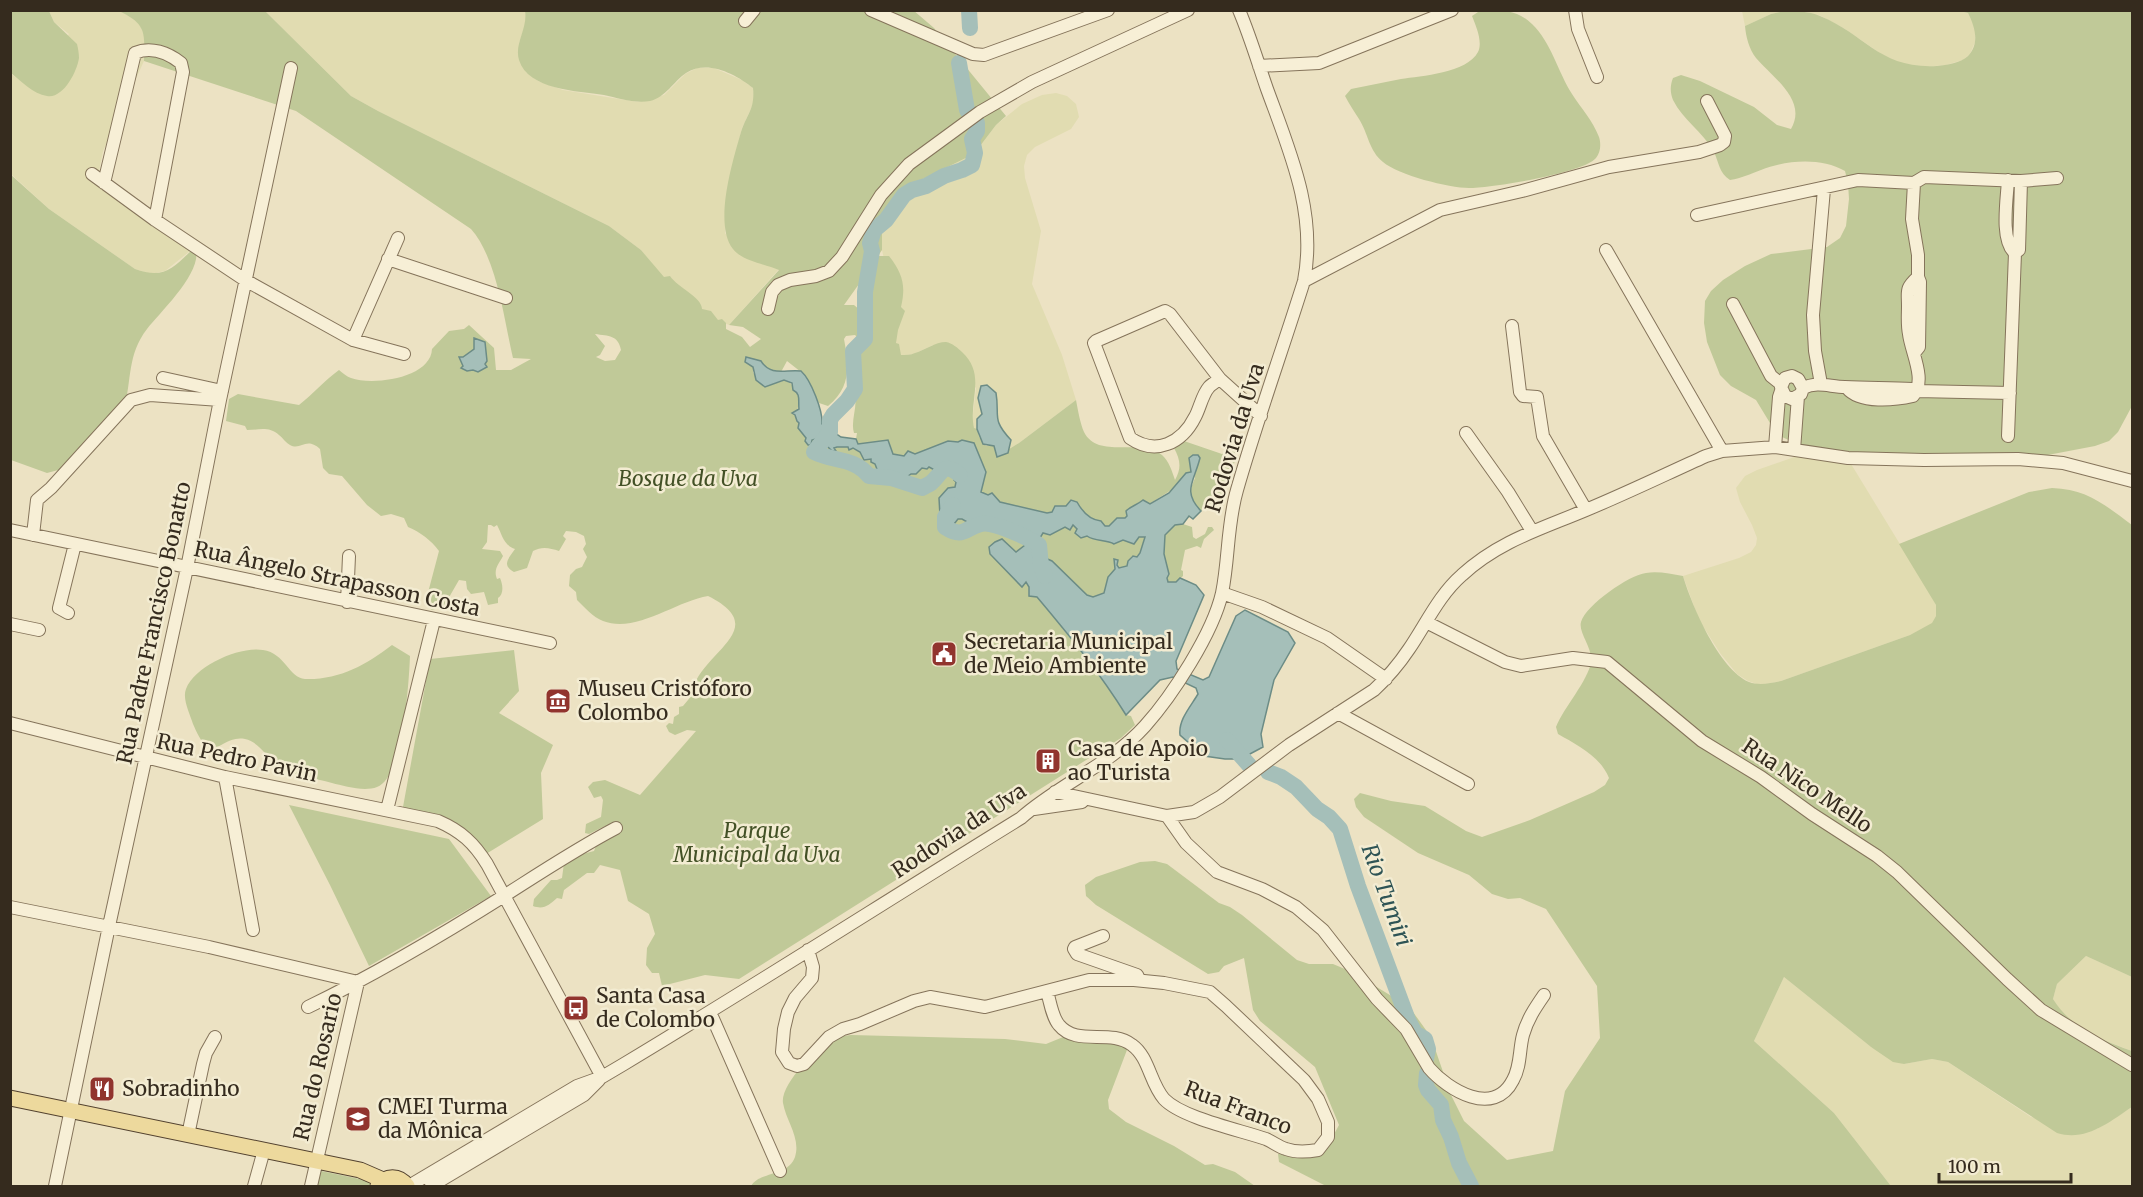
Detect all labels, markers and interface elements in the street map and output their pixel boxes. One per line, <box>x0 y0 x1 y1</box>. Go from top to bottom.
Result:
street label: Rodovia da Uva <box>1199 360 1270 516</box>
park label: Bosque da Uva <box>618 465 758 492</box>
street label: Rua Padre Francisco Bonatto <box>110 479 197 767</box>
street label: Rua Ângelo Strapasson Costa <box>191 535 483 622</box>
place label: Secretaria Municipal de Meio Ambiente <box>964 628 1173 679</box>
public building icon: Secretaria Municipal de Meio Ambiente <box>929 639 959 669</box>
place label: Museu Cristóforo Colombo <box>578 675 752 726</box>
museum icon: Museu Cristóforo Colombo <box>543 686 573 716</box>
street label: Rua Pedro Pavin <box>154 727 320 788</box>
street label: Rua Nico Mello <box>1737 732 1877 839</box>
place label: Casa de Apoio ao Turista <box>1068 735 1208 786</box>
building icon: Casa de Apoio ao Turista <box>1033 746 1063 776</box>
street label: Rodovia da Uva <box>886 777 1031 884</box>
park label: Parque Municipal da Uva <box>672 817 841 868</box>
water label: Rio Tumiri <box>1356 840 1418 950</box>
place label: Santa Casa de Colombo <box>596 982 715 1033</box>
street label: Rua do Rosario <box>287 990 348 1143</box>
bus stop icon: Santa Casa de Colombo <box>561 993 591 1023</box>
restaurant icon: Sobradinho <box>87 1074 117 1104</box>
place label: Sobradinho <box>122 1075 240 1102</box>
street label: Rua Franco <box>1181 1075 1296 1140</box>
place label: CMEI Turma da Mônica <box>378 1093 508 1144</box>
school or university icon: CMEI Turma da Mônica <box>343 1104 373 1134</box>
scale bar <box>1939 1146 2071 1184</box>
text: 100 m <box>1948 1155 2001 1178</box>

